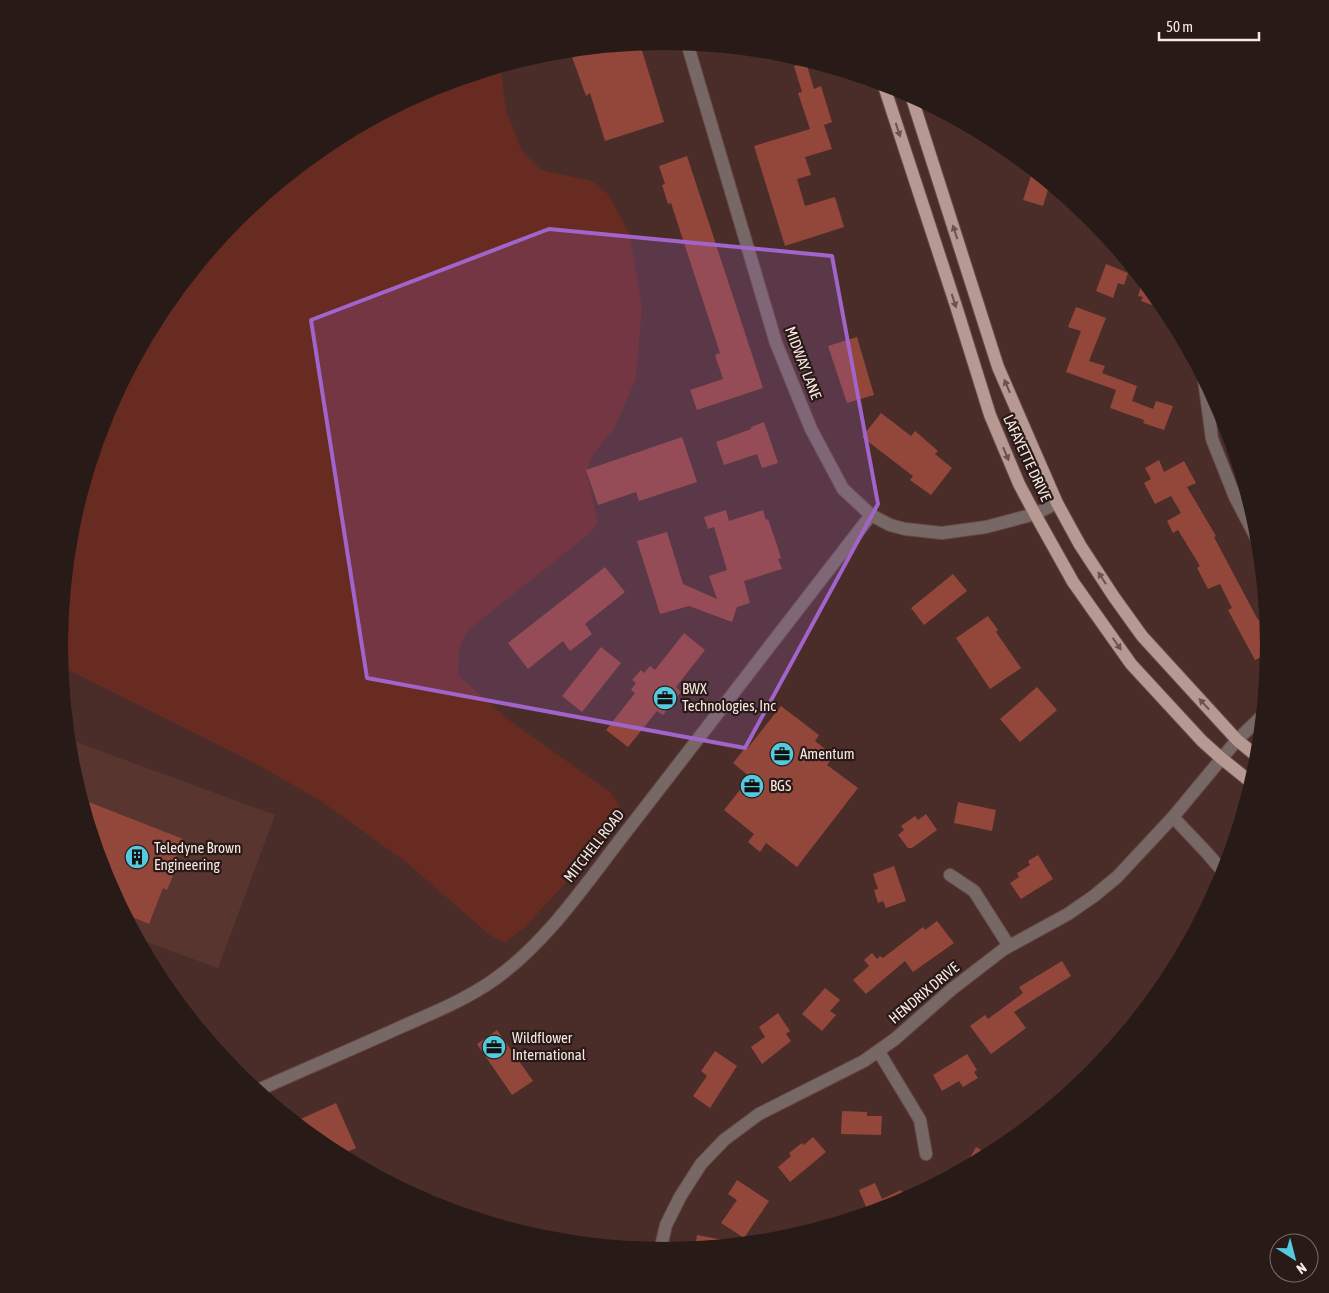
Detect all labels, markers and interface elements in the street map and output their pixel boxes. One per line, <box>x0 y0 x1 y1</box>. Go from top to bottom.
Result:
scale bar <box>1159 10 1259 42</box>
text: 50 m <box>1166 18 1193 35</box>
one-way arrow <box>895 122 902 137</box>
one-way arrow <box>951 224 959 239</box>
one-way arrow <box>951 293 958 308</box>
street label: MIDWAY LANE <box>782 324 825 402</box>
one-way arrow <box>1002 379 1010 393</box>
street label: LAFAYETTE DRIVE <box>1000 412 1055 504</box>
one-way arrow <box>1003 447 1011 461</box>
one-way arrow <box>1097 572 1106 585</box>
one-way arrow <box>1112 638 1122 651</box>
place label: BWX Technologies, Inc <box>682 680 776 714</box>
office icon: BWX Technologies, Inc <box>652 685 678 711</box>
one-way arrow <box>1198 698 1210 710</box>
office icon: Amentum <box>769 741 795 767</box>
place label: Amentum <box>800 745 855 762</box>
office icon: BGS <box>739 773 765 799</box>
place label: BGS <box>770 777 791 794</box>
street label: MITCHELL ROAD <box>560 806 627 885</box>
place label: Teledyne Brown Engineering <box>154 839 241 873</box>
building icon: Teledyne Brown Engineering <box>124 844 150 870</box>
street label: HENDRIX DRIVE <box>885 958 963 1027</box>
place label: Wildflower International <box>512 1029 586 1063</box>
office icon: Wildflower International <box>481 1034 507 1060</box>
north arrow <box>1269 1233 1319 1283</box>
text: N <box>1294 1260 1310 1277</box>

